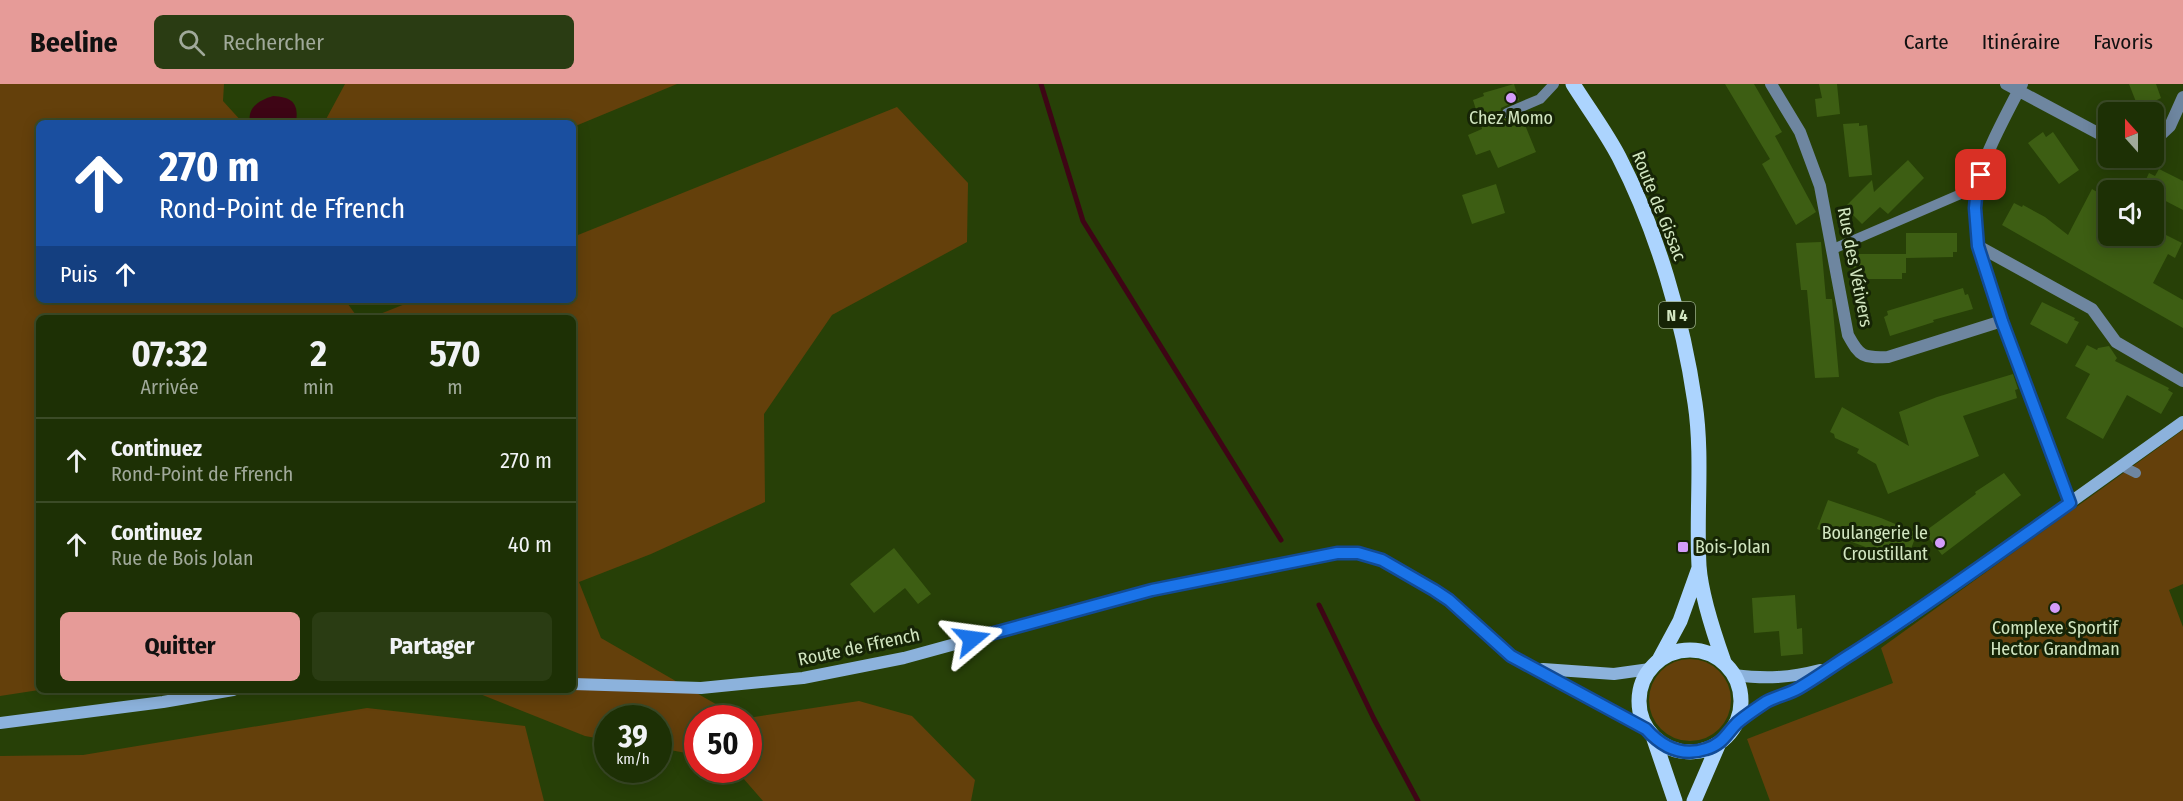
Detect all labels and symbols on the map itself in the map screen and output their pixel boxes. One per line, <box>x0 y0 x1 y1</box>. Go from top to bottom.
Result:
marker: Chez Momo <box>1504 91 1518 105</box>
north arrow <box>2098 102 2164 168</box>
place label: Chez Momo <box>1469 107 1553 129</box>
street label: Route de Gissac <box>1627 148 1691 264</box>
pin <box>1955 149 2006 200</box>
street label: Rue des Vétivers <box>1833 205 1877 329</box>
road number: N 4 <box>1659 302 1695 328</box>
place label: Boulangerie le Croustillant <box>1822 522 1928 565</box>
place label: Bois-Jolan <box>1695 536 1770 558</box>
marker: Boulangerie le Croustillant <box>1933 536 1947 550</box>
marker: Bois-Jolan <box>1676 540 1690 554</box>
marker: Complexe Sportif Hector Grandman <box>2048 601 2062 615</box>
position arrow <box>940 607 1004 671</box>
place label: Complexe Sportif Hector Grandman <box>1990 617 2120 660</box>
street label: Route de Ffrench <box>796 623 922 671</box>
speed limit sign: 50 <box>684 705 762 783</box>

